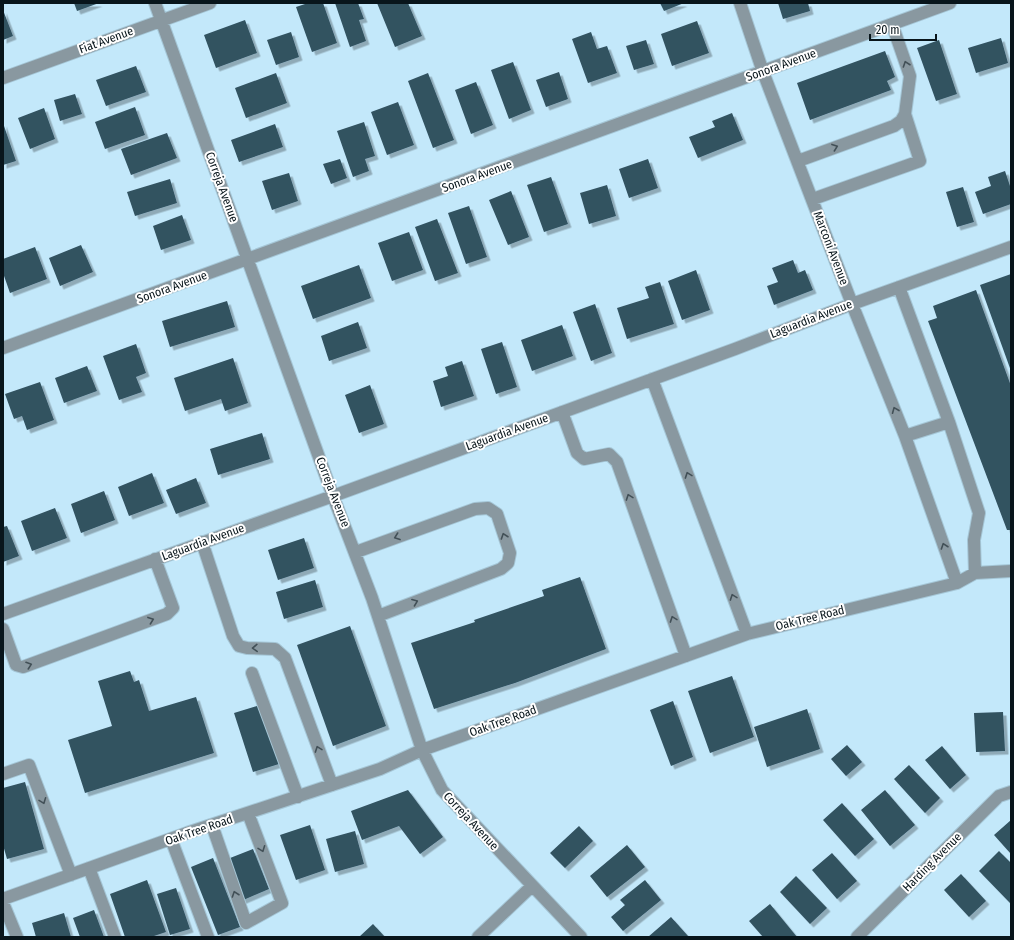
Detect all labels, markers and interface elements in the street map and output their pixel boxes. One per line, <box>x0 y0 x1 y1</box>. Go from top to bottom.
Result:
scale bar <box>870 16 936 42</box>
text: 20 m <box>876 23 900 37</box>
street label: Fiat Avenue <box>77 24 135 56</box>
street label: Sonora Avenue <box>744 46 818 84</box>
one-way arrow <box>903 61 911 68</box>
one-way arrow <box>831 143 838 152</box>
street label: Correja Avenue <box>203 150 241 224</box>
street label: Sonora Avenue <box>440 157 514 195</box>
street label: Marconi Avenue <box>811 209 851 287</box>
street label: Sonora Avenue <box>135 268 209 306</box>
street label: Laguardia Avenue <box>768 297 854 341</box>
one-way arrow <box>891 407 899 414</box>
street label: Laguardia Avenue <box>464 411 550 453</box>
street label: Correja Avenue <box>313 455 353 529</box>
one-way arrow <box>684 472 692 479</box>
one-way arrow <box>625 493 634 500</box>
street label: Laguardia Avenue <box>160 521 246 563</box>
one-way arrow <box>394 532 401 541</box>
one-way arrow <box>501 533 509 540</box>
one-way arrow <box>940 542 948 549</box>
one-way arrow <box>730 594 738 601</box>
one-way arrow <box>411 599 418 607</box>
street label: Oak Tree Road <box>774 603 846 633</box>
one-way arrow <box>670 615 678 622</box>
one-way arrow <box>148 616 155 624</box>
one-way arrow <box>252 644 258 652</box>
one-way arrow <box>26 661 33 669</box>
street label: Oak Tree Road <box>468 702 538 740</box>
one-way arrow <box>315 745 323 752</box>
street label: Correja Avenue <box>441 789 501 853</box>
one-way arrow <box>39 798 47 805</box>
street label: Oak Tree Road <box>163 812 235 848</box>
street label: Harding Avenue <box>900 830 964 894</box>
one-way arrow <box>258 846 266 853</box>
one-way arrow <box>232 890 240 897</box>

